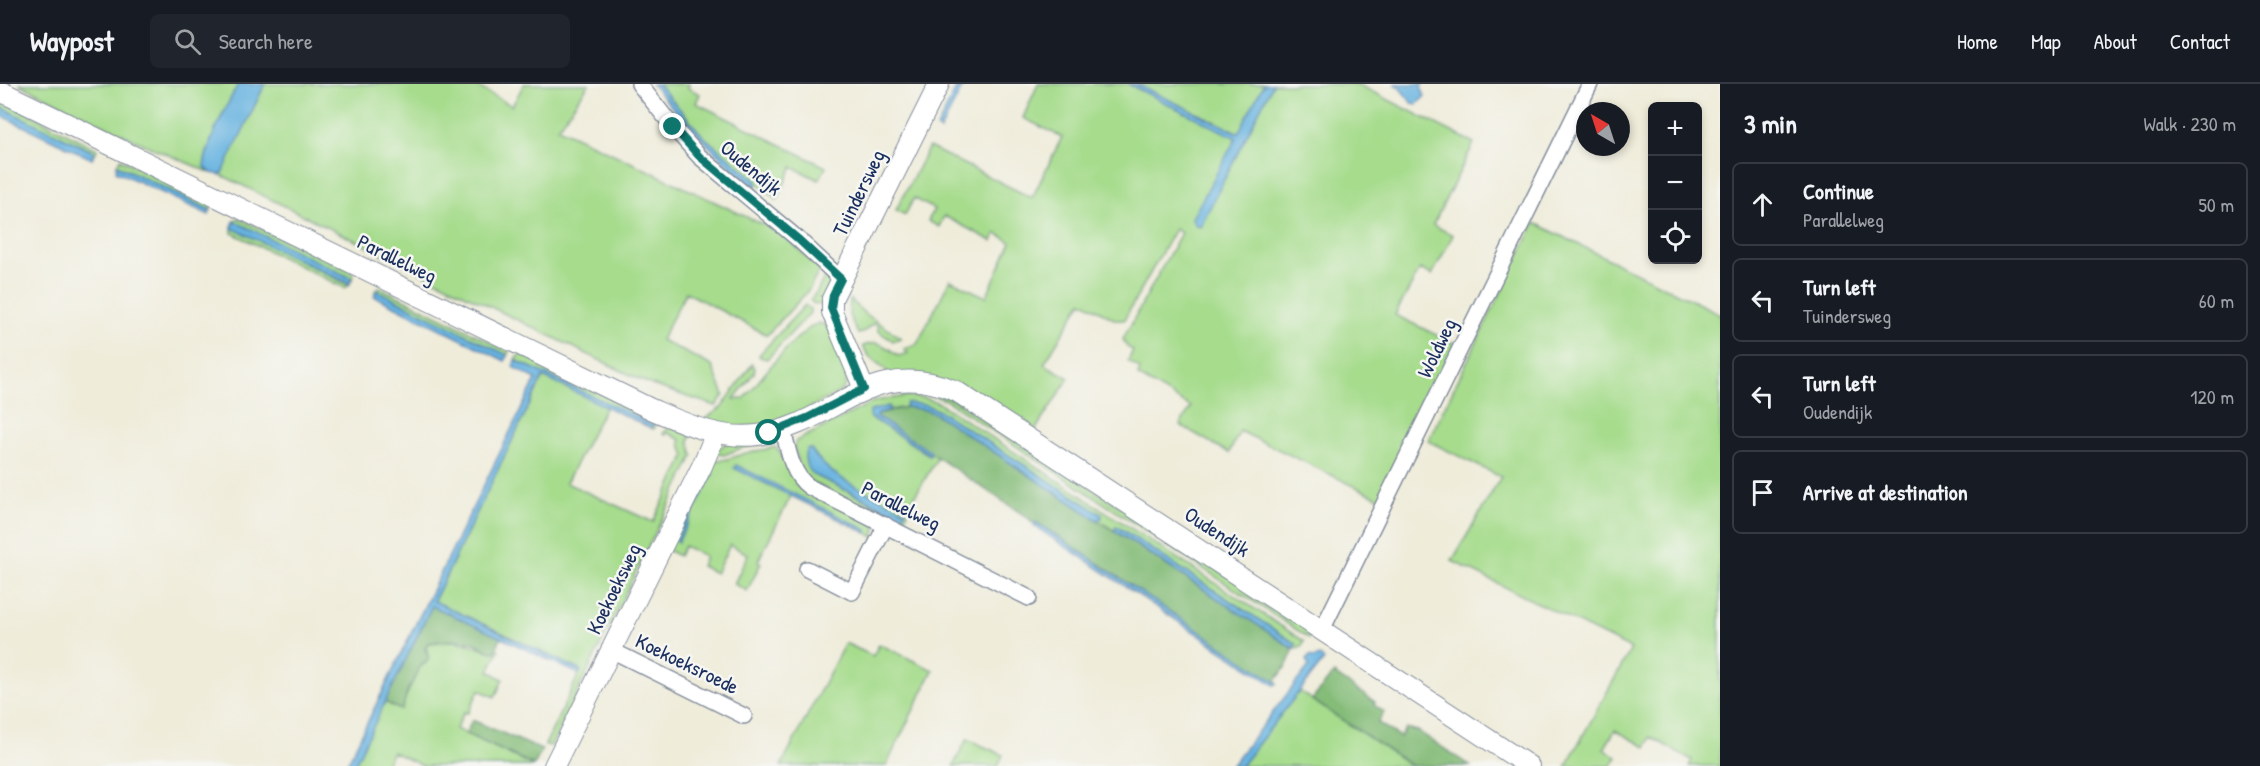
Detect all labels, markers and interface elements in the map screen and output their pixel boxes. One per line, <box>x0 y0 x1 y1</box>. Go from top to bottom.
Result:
search box <box>150 14 570 68</box>
text: Waypost <box>30 22 114 60</box>
icon: search <box>171 25 204 58</box>
text: Search here <box>219 26 313 56</box>
text: Home <box>1957 27 1998 56</box>
text: Map <box>2031 27 2061 56</box>
text: About <box>2094 27 2137 56</box>
text: Contact <box>2170 27 2230 56</box>
north arrow <box>1576 102 1630 156</box>
map controls <box>1648 102 1702 264</box>
button: + <box>1648 102 1702 156</box>
text: 3 min <box>1744 106 1797 141</box>
text: Walk · 230 m <box>2144 110 2236 137</box>
route end <box>659 113 685 139</box>
street label: Oudendijk <box>714 133 789 202</box>
street label: Tuindersweg <box>825 145 892 241</box>
button: − <box>1648 156 1702 210</box>
text: Continue <box>1803 176 1874 206</box>
icon: ahead <box>1746 188 1779 221</box>
text: 50 m <box>2198 191 2234 218</box>
text: Parallelweg <box>1803 206 1884 233</box>
button: locate <box>1648 210 1702 264</box>
street label: Parallelweg <box>353 227 442 290</box>
text: Turn left <box>1803 272 1876 302</box>
icon: left <box>1746 284 1779 317</box>
text: 60 m <box>2199 287 2234 314</box>
text: Tuindersweg <box>1803 302 1891 329</box>
street label: Woldweg <box>1410 313 1463 382</box>
text: Turn left <box>1803 368 1876 398</box>
icon: left <box>1746 380 1779 413</box>
text: 120 m <box>2190 383 2234 410</box>
text: Oudendijk <box>1803 398 1872 425</box>
route start <box>755 419 781 445</box>
street label: Parallelweg <box>857 473 946 538</box>
icon: arrive <box>1746 476 1779 509</box>
text: Arrive at destination <box>1803 477 1968 507</box>
street label: Oudendijk <box>1179 500 1256 564</box>
street label: Koekoeksweg <box>579 539 648 639</box>
street label: Koekoeksroede <box>631 626 744 701</box>

